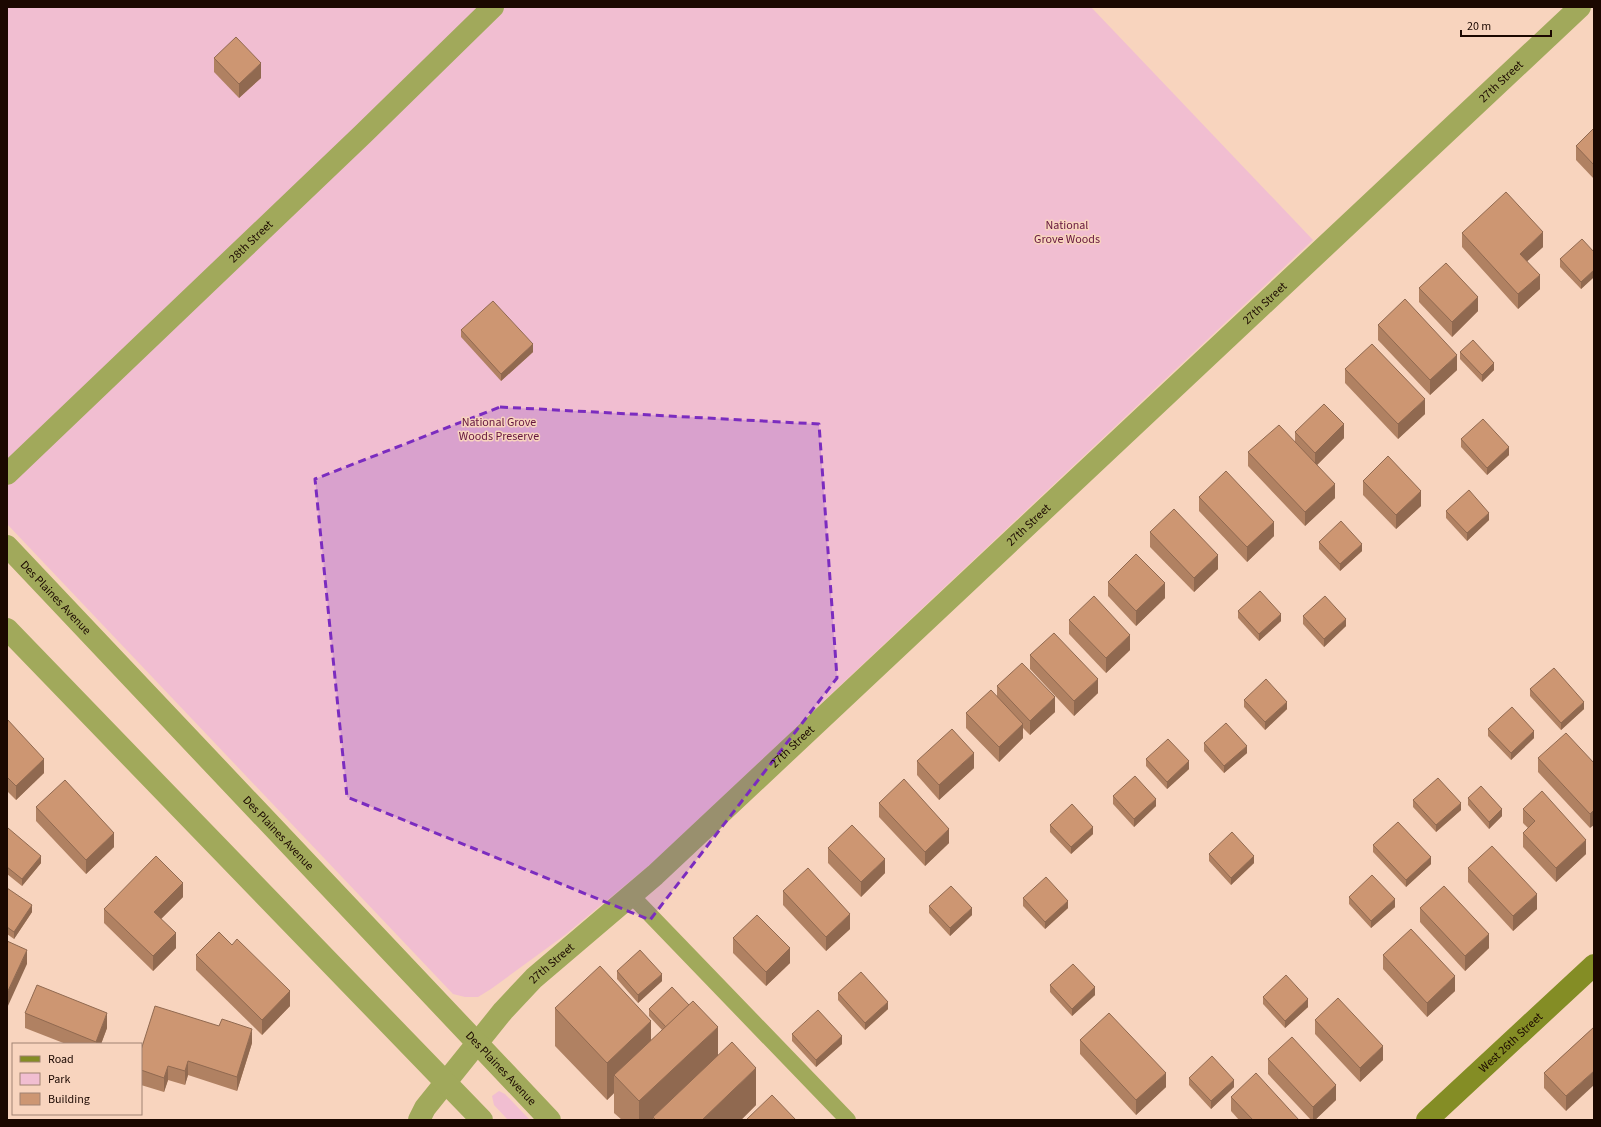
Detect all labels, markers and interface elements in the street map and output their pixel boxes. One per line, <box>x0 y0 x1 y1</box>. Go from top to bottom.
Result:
scale bar <box>1461 12 1551 38</box>
text: 20 m <box>1467 18 1491 35</box>
street label: 27th Street <box>1475 57 1527 107</box>
street label: 28th Street <box>225 216 277 267</box>
park label: National Grove Woods <box>1034 217 1100 248</box>
street label: 27th Street <box>1239 278 1291 328</box>
park label: National Grove Woods Preserve <box>459 414 539 445</box>
street label: 27th Street <box>1003 500 1055 550</box>
street label: Des Plaines Avenue <box>16 557 95 639</box>
street label: 27th Street <box>767 722 818 772</box>
street label: Des Plaines Avenue <box>239 792 318 874</box>
street label: 27th Street <box>525 939 578 988</box>
street label: West 26th Street <box>1475 1009 1547 1077</box>
street label: Des Plaines Avenue <box>461 1028 540 1110</box>
legend <box>12 1043 142 1115</box>
text: Road <box>48 1051 74 1068</box>
text: Park <box>48 1071 70 1088</box>
text: Building <box>48 1091 90 1108</box>

